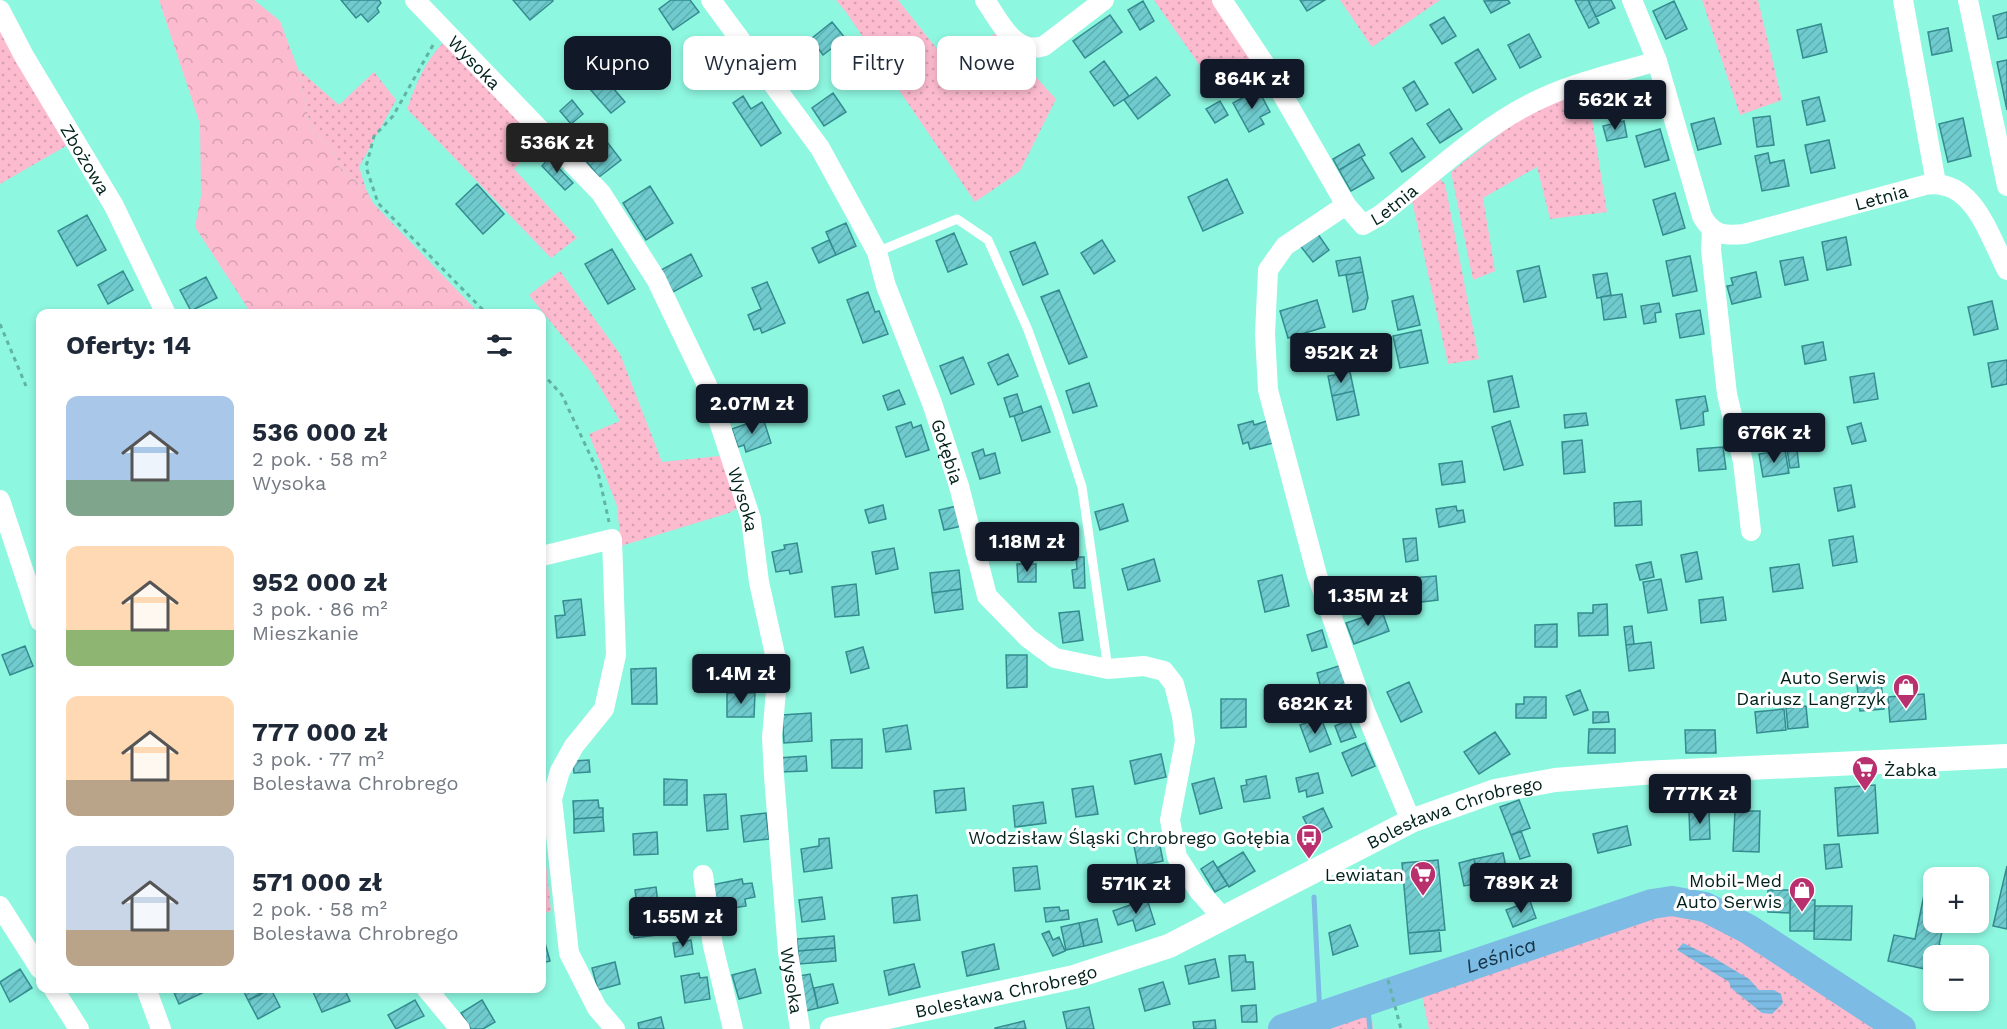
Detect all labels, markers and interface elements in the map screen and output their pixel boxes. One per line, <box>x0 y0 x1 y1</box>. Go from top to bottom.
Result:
street label: Wysoka <box>444 31 505 93</box>
chip: Kupno <box>564 36 671 90</box>
chip: Wynajem <box>683 36 819 90</box>
chip: Filtry <box>831 36 925 90</box>
chip: Nowe <box>937 36 1036 90</box>
pin: 864K zł <box>1197 59 1307 110</box>
text: 864K zł <box>1214 66 1290 90</box>
pin: 562K zł <box>1560 80 1670 131</box>
text: 562K zł <box>1578 87 1652 111</box>
street label: Zbożowa <box>57 120 115 198</box>
pin: 536K zł <box>502 123 612 174</box>
text: 536K zł <box>520 130 594 154</box>
street label: Letnia <box>1366 179 1421 229</box>
street label: Letnia <box>1852 180 1910 214</box>
icon: filters <box>483 329 516 362</box>
text: Oferty: 14 <box>66 330 191 360</box>
pin: 952K zł <box>1286 333 1396 384</box>
text: 952K zł <box>1304 340 1378 364</box>
pin: 2.07M zł <box>690 384 814 435</box>
text: 2.07M zł <box>710 391 794 415</box>
pin: 676K zł <box>1719 413 1829 464</box>
street label: Gołębia <box>927 416 968 486</box>
text: 536 000 zł <box>252 417 388 447</box>
icon: home <box>114 420 186 492</box>
text: 676K zł <box>1737 420 1811 444</box>
text: 2 pok. · 58 m² <box>252 447 387 471</box>
street label: Wysoka <box>724 464 763 533</box>
text: Wysoka <box>252 471 326 495</box>
pin: 1.18M zł <box>965 522 1089 573</box>
text: 1.18M zł <box>989 529 1065 553</box>
text: 952 000 zł <box>252 567 387 597</box>
icon: home <box>114 570 186 642</box>
pin: 1.35M zł <box>1306 576 1430 627</box>
text: 1.35M zł <box>1328 583 1408 607</box>
text: 3 pok. · 86 m² <box>252 597 388 621</box>
text: Mieszkanie <box>252 621 359 645</box>
pin: 1.4M zł <box>686 654 796 705</box>
text: 1.4M zł <box>706 661 776 685</box>
place label: Auto Serwis Dariusz Langrzyk <box>1736 667 1886 709</box>
shop icon: Auto Serwis Dariusz Langrzyk <box>1891 672 1921 710</box>
pin: 682K zł <box>1260 684 1370 735</box>
text: 682K zł <box>1278 691 1352 715</box>
text: 777 000 zł <box>252 717 388 747</box>
icon: home <box>114 720 186 792</box>
text: 3 pok. · 77 m² <box>252 747 384 771</box>
supermarket icon: Żabka <box>1850 754 1880 792</box>
place label: Żabka <box>1884 759 1937 780</box>
text: Bolesława Chrobrego <box>252 771 458 795</box>
street label: Bolesława Chrobrego <box>1363 772 1544 853</box>
pin: 777K zł <box>1645 774 1755 825</box>
text: 777K zł <box>1663 781 1737 805</box>
bus stop icon: Wodzisław Śląski Chrobrego Gołębia <box>1294 822 1324 860</box>
place label: Wodzisław Śląski Chrobrego Gołębia <box>968 827 1290 848</box>
supermarket icon: Lewiatan <box>1408 859 1438 897</box>
pin: 789K zł <box>1466 863 1576 914</box>
pin: 571K zł <box>1081 864 1191 915</box>
place label: Lewiatan <box>1325 864 1404 885</box>
text: 571 000 zł <box>252 867 382 897</box>
map controls <box>1923 867 1989 1011</box>
button: + <box>1923 867 1989 933</box>
icon: home <box>114 870 186 942</box>
text: 789K zł <box>1484 870 1558 894</box>
place label: Mobil-Med Auto Serwis <box>1676 870 1782 912</box>
text: 571K zł <box>1101 871 1171 895</box>
shop icon: Mobil-Med Auto Serwis <box>1787 875 1817 913</box>
text: 2 pok. · 58 m² <box>252 897 387 921</box>
pin: 1.55M zł <box>621 897 745 948</box>
text: 1.55M zł <box>643 904 723 928</box>
text: Bolesława Chrobrego <box>252 921 458 945</box>
water label: Leśnica <box>1462 932 1539 978</box>
button: − <box>1923 945 1989 1011</box>
street label: Wysoka <box>777 946 808 1015</box>
street label: Bolesława Chrobrego <box>913 960 1100 1021</box>

